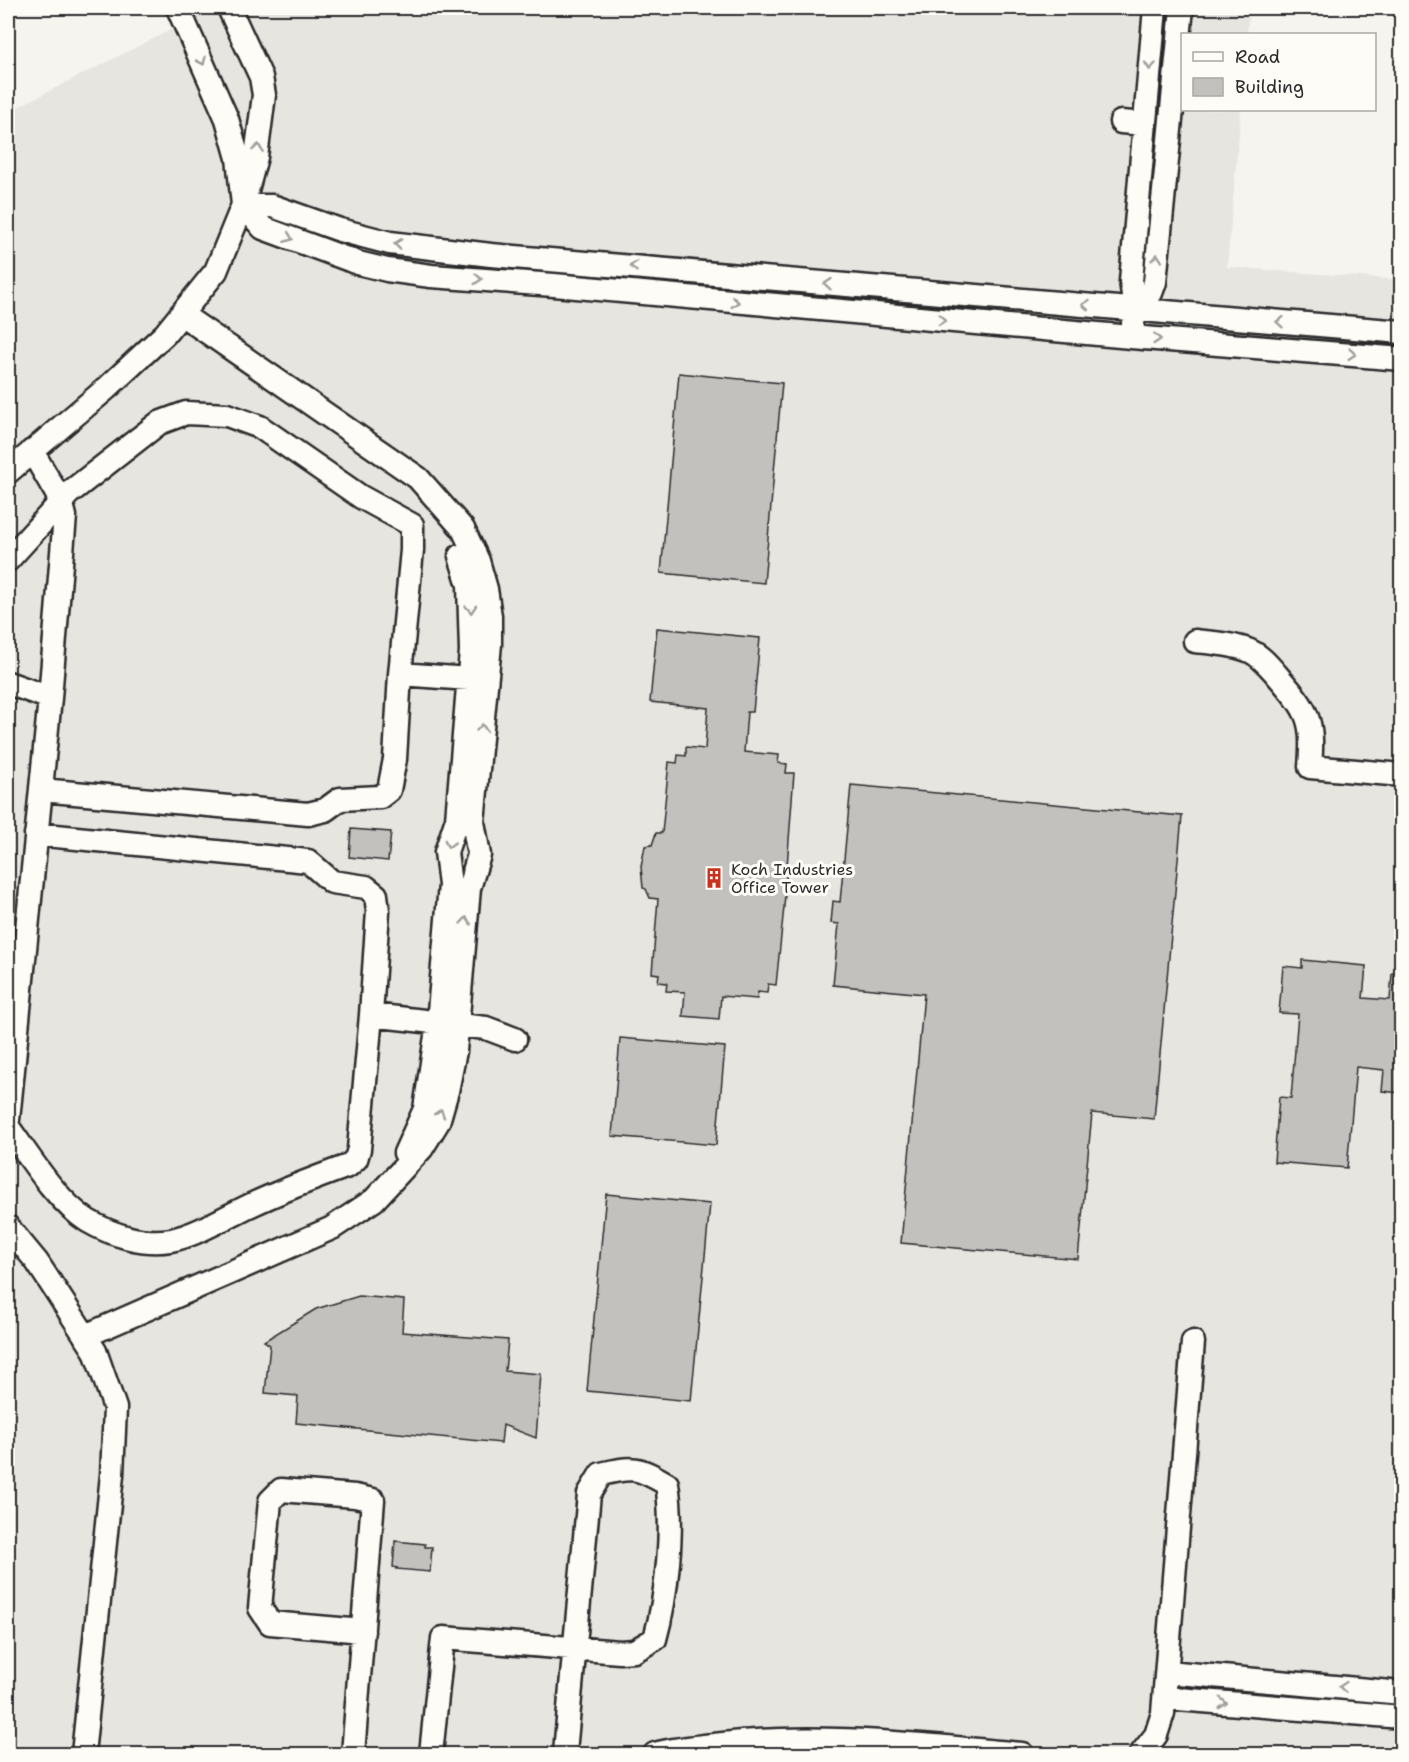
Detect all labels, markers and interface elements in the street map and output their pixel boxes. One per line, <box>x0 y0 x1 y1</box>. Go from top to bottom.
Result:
legend <box>1181 33 1376 111</box>
text: Road <box>1235 45 1280 69</box>
one-way arrow <box>195 54 207 65</box>
one-way arrow <box>1144 61 1157 70</box>
text: Building <box>1235 75 1304 99</box>
one-way arrow <box>251 144 263 153</box>
one-way arrow <box>282 231 293 243</box>
one-way arrow <box>393 239 402 251</box>
one-way arrow <box>1150 254 1163 263</box>
one-way arrow <box>629 260 638 273</box>
one-way arrow <box>473 272 482 285</box>
one-way arrow <box>823 278 833 291</box>
one-way arrow <box>730 295 739 308</box>
one-way arrow <box>1082 299 1091 312</box>
one-way arrow <box>938 313 947 326</box>
one-way arrow <box>1276 316 1285 329</box>
one-way arrow <box>1153 332 1162 345</box>
one-way arrow <box>1347 347 1356 360</box>
one-way arrow <box>464 604 477 613</box>
one-way arrow <box>475 724 488 733</box>
one-way arrow <box>444 839 457 849</box>
place label: Koch Industries Office Tower <box>731 859 853 898</box>
building icon: Koch Industries Office Tower <box>702 866 726 890</box>
one-way arrow <box>459 916 472 925</box>
one-way arrow <box>433 1109 446 1119</box>
one-way arrow <box>1339 1681 1348 1694</box>
one-way arrow <box>1218 1696 1227 1709</box>

